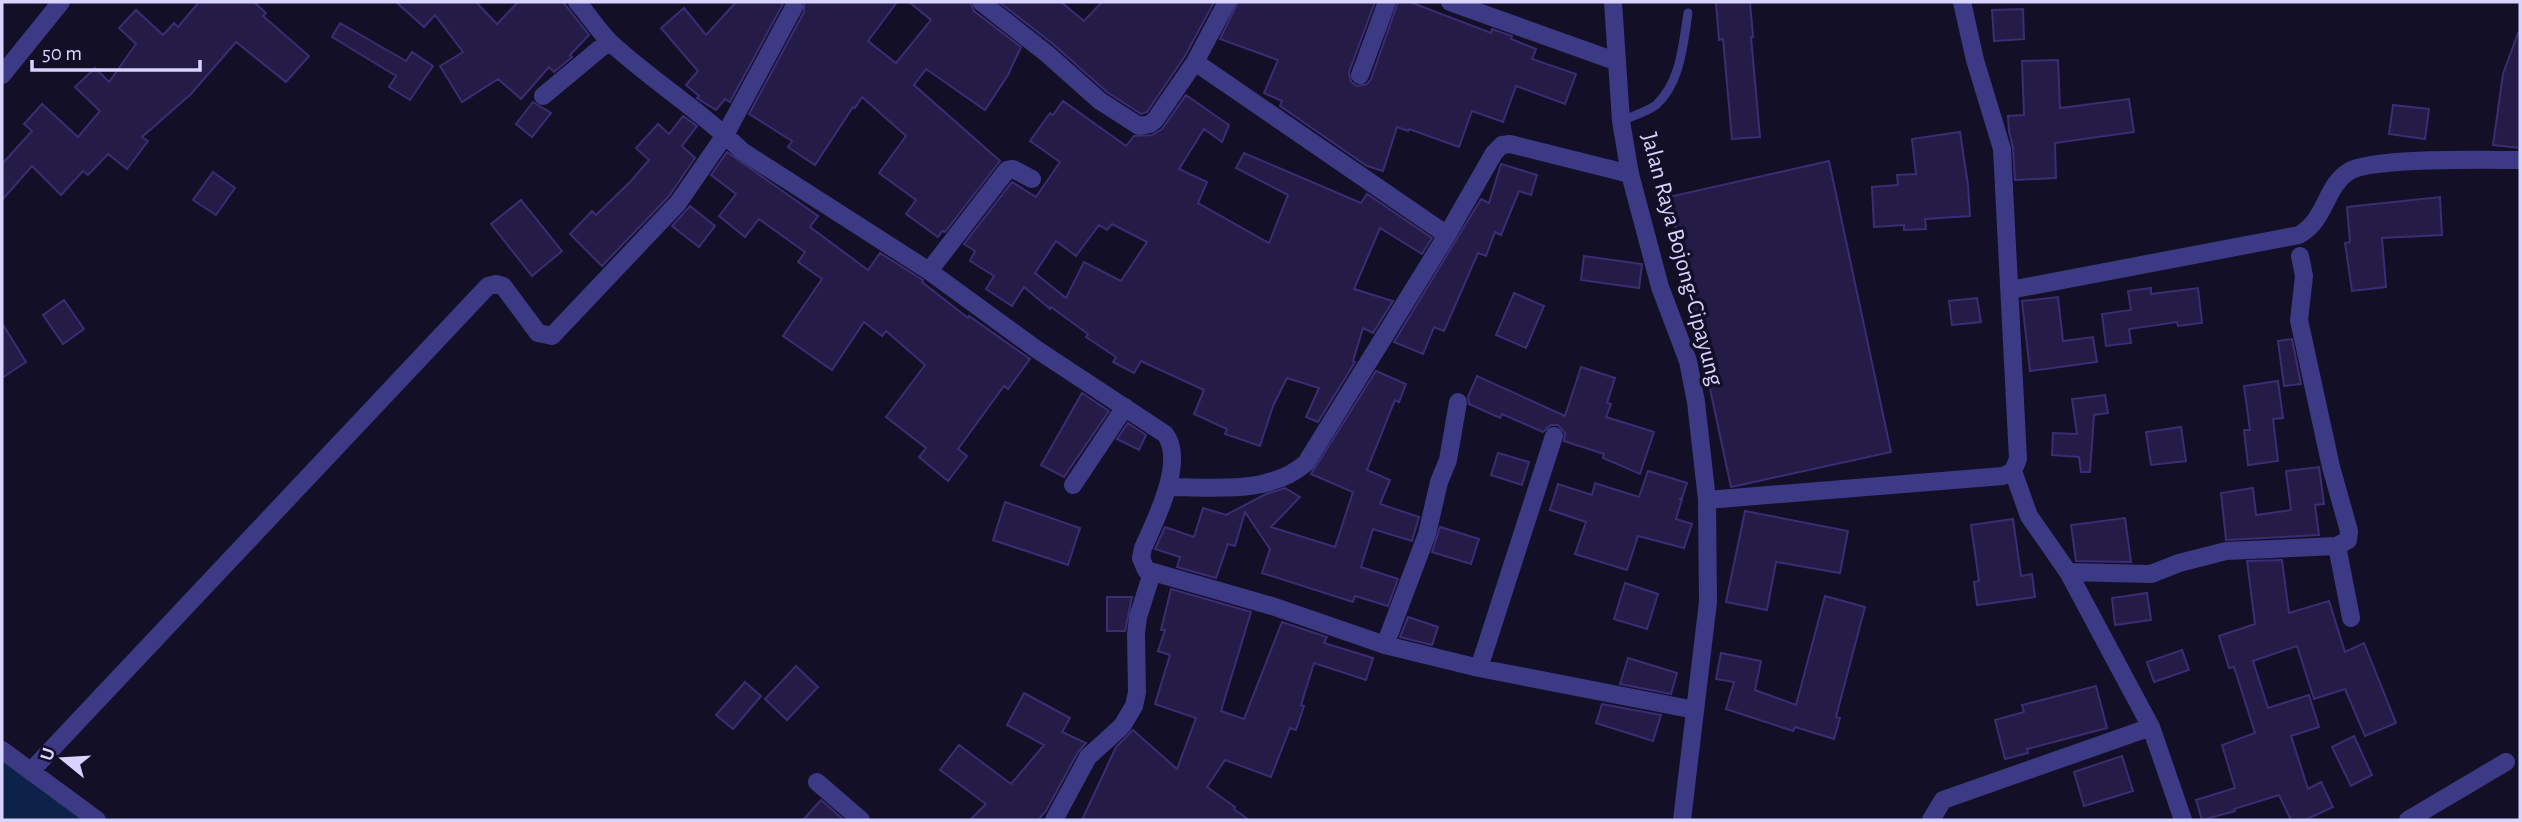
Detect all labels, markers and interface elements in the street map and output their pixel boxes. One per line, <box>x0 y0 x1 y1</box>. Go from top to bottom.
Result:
scale bar <box>32 28 200 72</box>
text: 50 m <box>42 43 82 64</box>
street label: Jalan Raya Bojong-Cipayung <box>1637 130 1727 389</box>
north arrow <box>28 724 98 794</box>
text: U <box>37 746 59 763</box>

